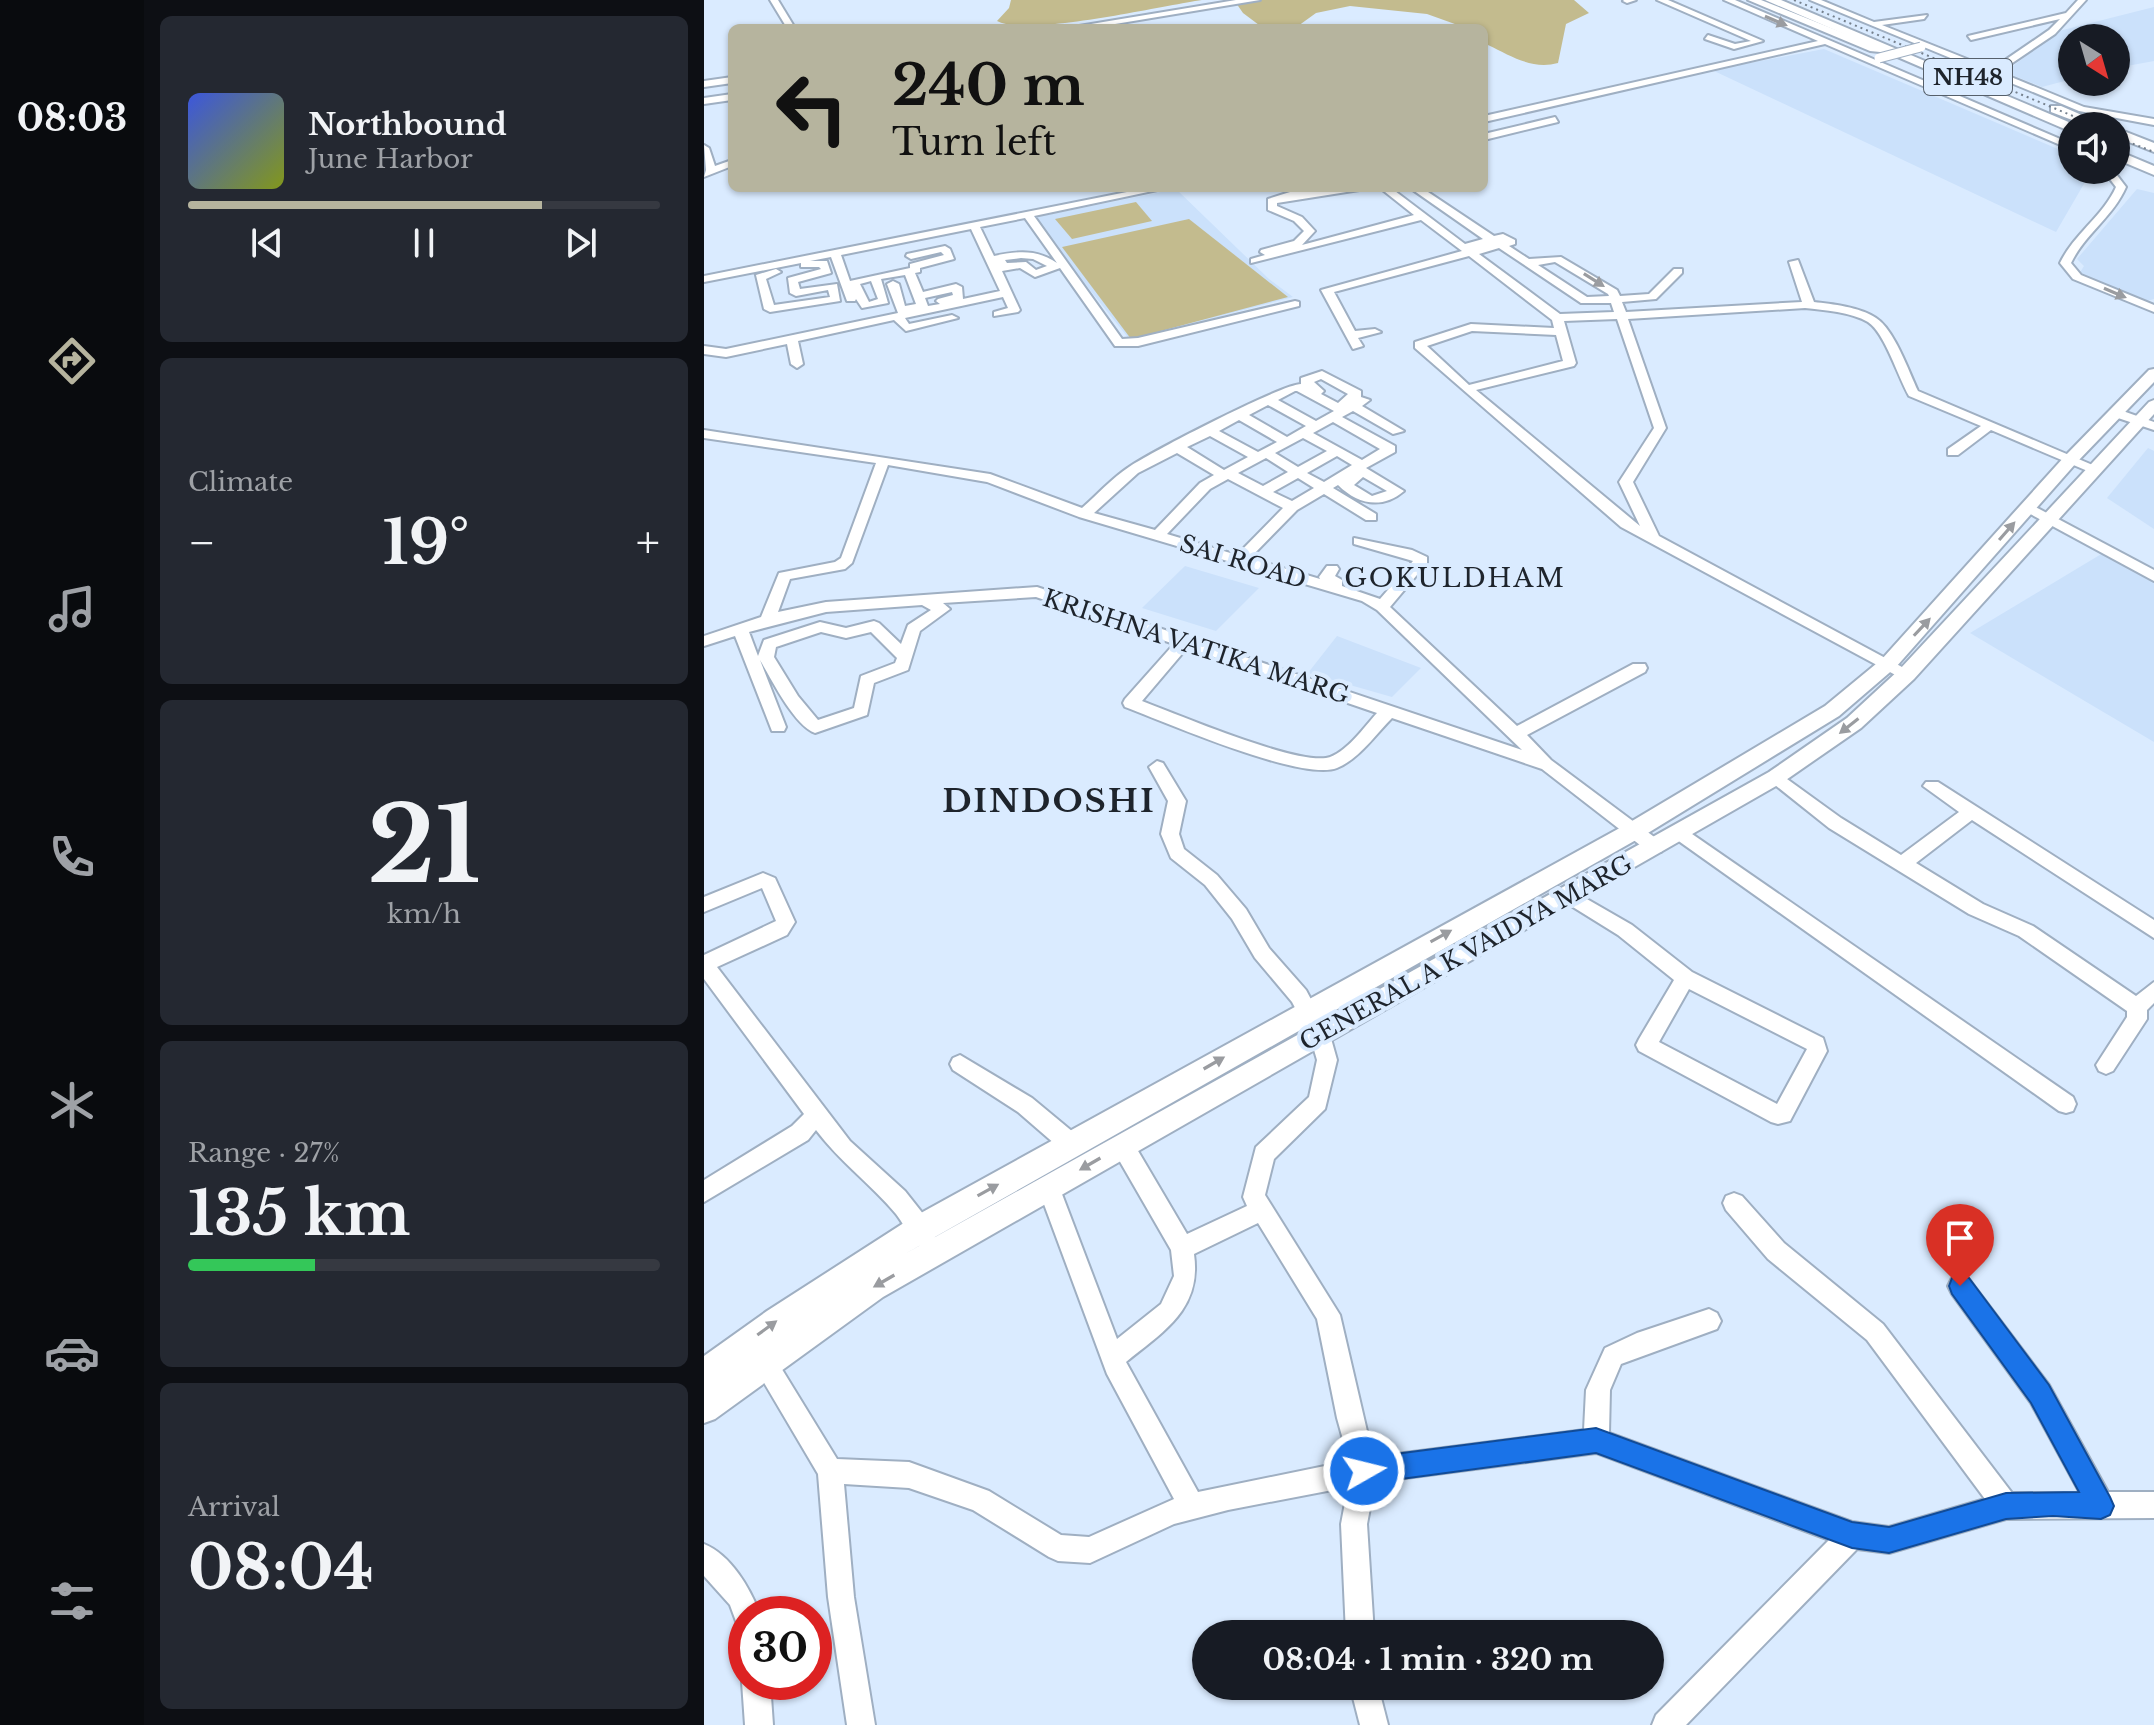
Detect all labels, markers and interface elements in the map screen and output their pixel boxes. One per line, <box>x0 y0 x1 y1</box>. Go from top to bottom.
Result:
one-way arrow <box>1764 14 1788 28</box>
north arrow <box>2058 24 2130 96</box>
map controls <box>2058 24 2130 184</box>
text: 240 m <box>892 51 1085 120</box>
icon: left <box>760 56 864 160</box>
road number: NH48 <box>1924 59 2012 95</box>
text: 08:03 <box>17 96 127 141</box>
text: Northbound <box>308 106 507 143</box>
button: sound <box>2058 112 2130 184</box>
text: Turn left <box>892 120 1056 165</box>
text: June Harbor <box>308 143 473 175</box>
icon: previous <box>245 221 289 265</box>
icon: pause <box>402 221 446 265</box>
icon: next <box>559 221 603 265</box>
one-way arrow <box>1583 272 1604 287</box>
one-way arrow <box>2103 287 2127 300</box>
icon: directions <box>44 333 100 389</box>
text: Climate <box>188 466 293 498</box>
text: 19° <box>383 506 469 580</box>
text: − <box>188 515 216 570</box>
text: + <box>636 515 660 570</box>
one-way arrow <box>1998 522 2015 542</box>
street label: SAI ROAD <box>1176 529 1310 594</box>
district label: GOKULDHAM <box>1344 562 1566 594</box>
icon: music <box>44 581 100 637</box>
street label: KRISHNA VATIKA MARG <box>1039 583 1353 710</box>
one-way arrow <box>1913 617 1930 637</box>
one-way arrow <box>1839 718 1859 734</box>
text: 21 <box>367 781 481 910</box>
district label: DINDOSHI <box>942 781 1156 821</box>
icon: phone <box>44 829 100 885</box>
street label: GENERAL A K VAIDYA MARG <box>1294 849 1637 1056</box>
text: km/h <box>387 898 461 930</box>
one-way arrow <box>1430 929 1452 943</box>
one-way arrow <box>1203 1056 1225 1070</box>
icon: climate <box>44 1077 100 1133</box>
text: Range · 27% <box>188 1137 340 1169</box>
one-way arrow <box>1079 1157 1101 1171</box>
text: 135 km <box>188 1177 410 1251</box>
one-way arrow <box>976 1183 999 1197</box>
pin <box>1926 1204 1994 1286</box>
icon: arrive <box>1938 1216 1982 1260</box>
one-way arrow <box>873 1274 895 1288</box>
one-way arrow <box>757 1321 778 1336</box>
icon: car <box>44 1325 100 1381</box>
position arrow <box>1322 1429 1406 1513</box>
text: Arrival <box>188 1491 280 1523</box>
text: 08:04 <box>188 1531 374 1605</box>
icon: filters <box>44 1573 100 1629</box>
speed limit sign: 30 <box>728 1596 832 1700</box>
text: 08:04 · 1 min · 320 m <box>1263 1641 1593 1678</box>

